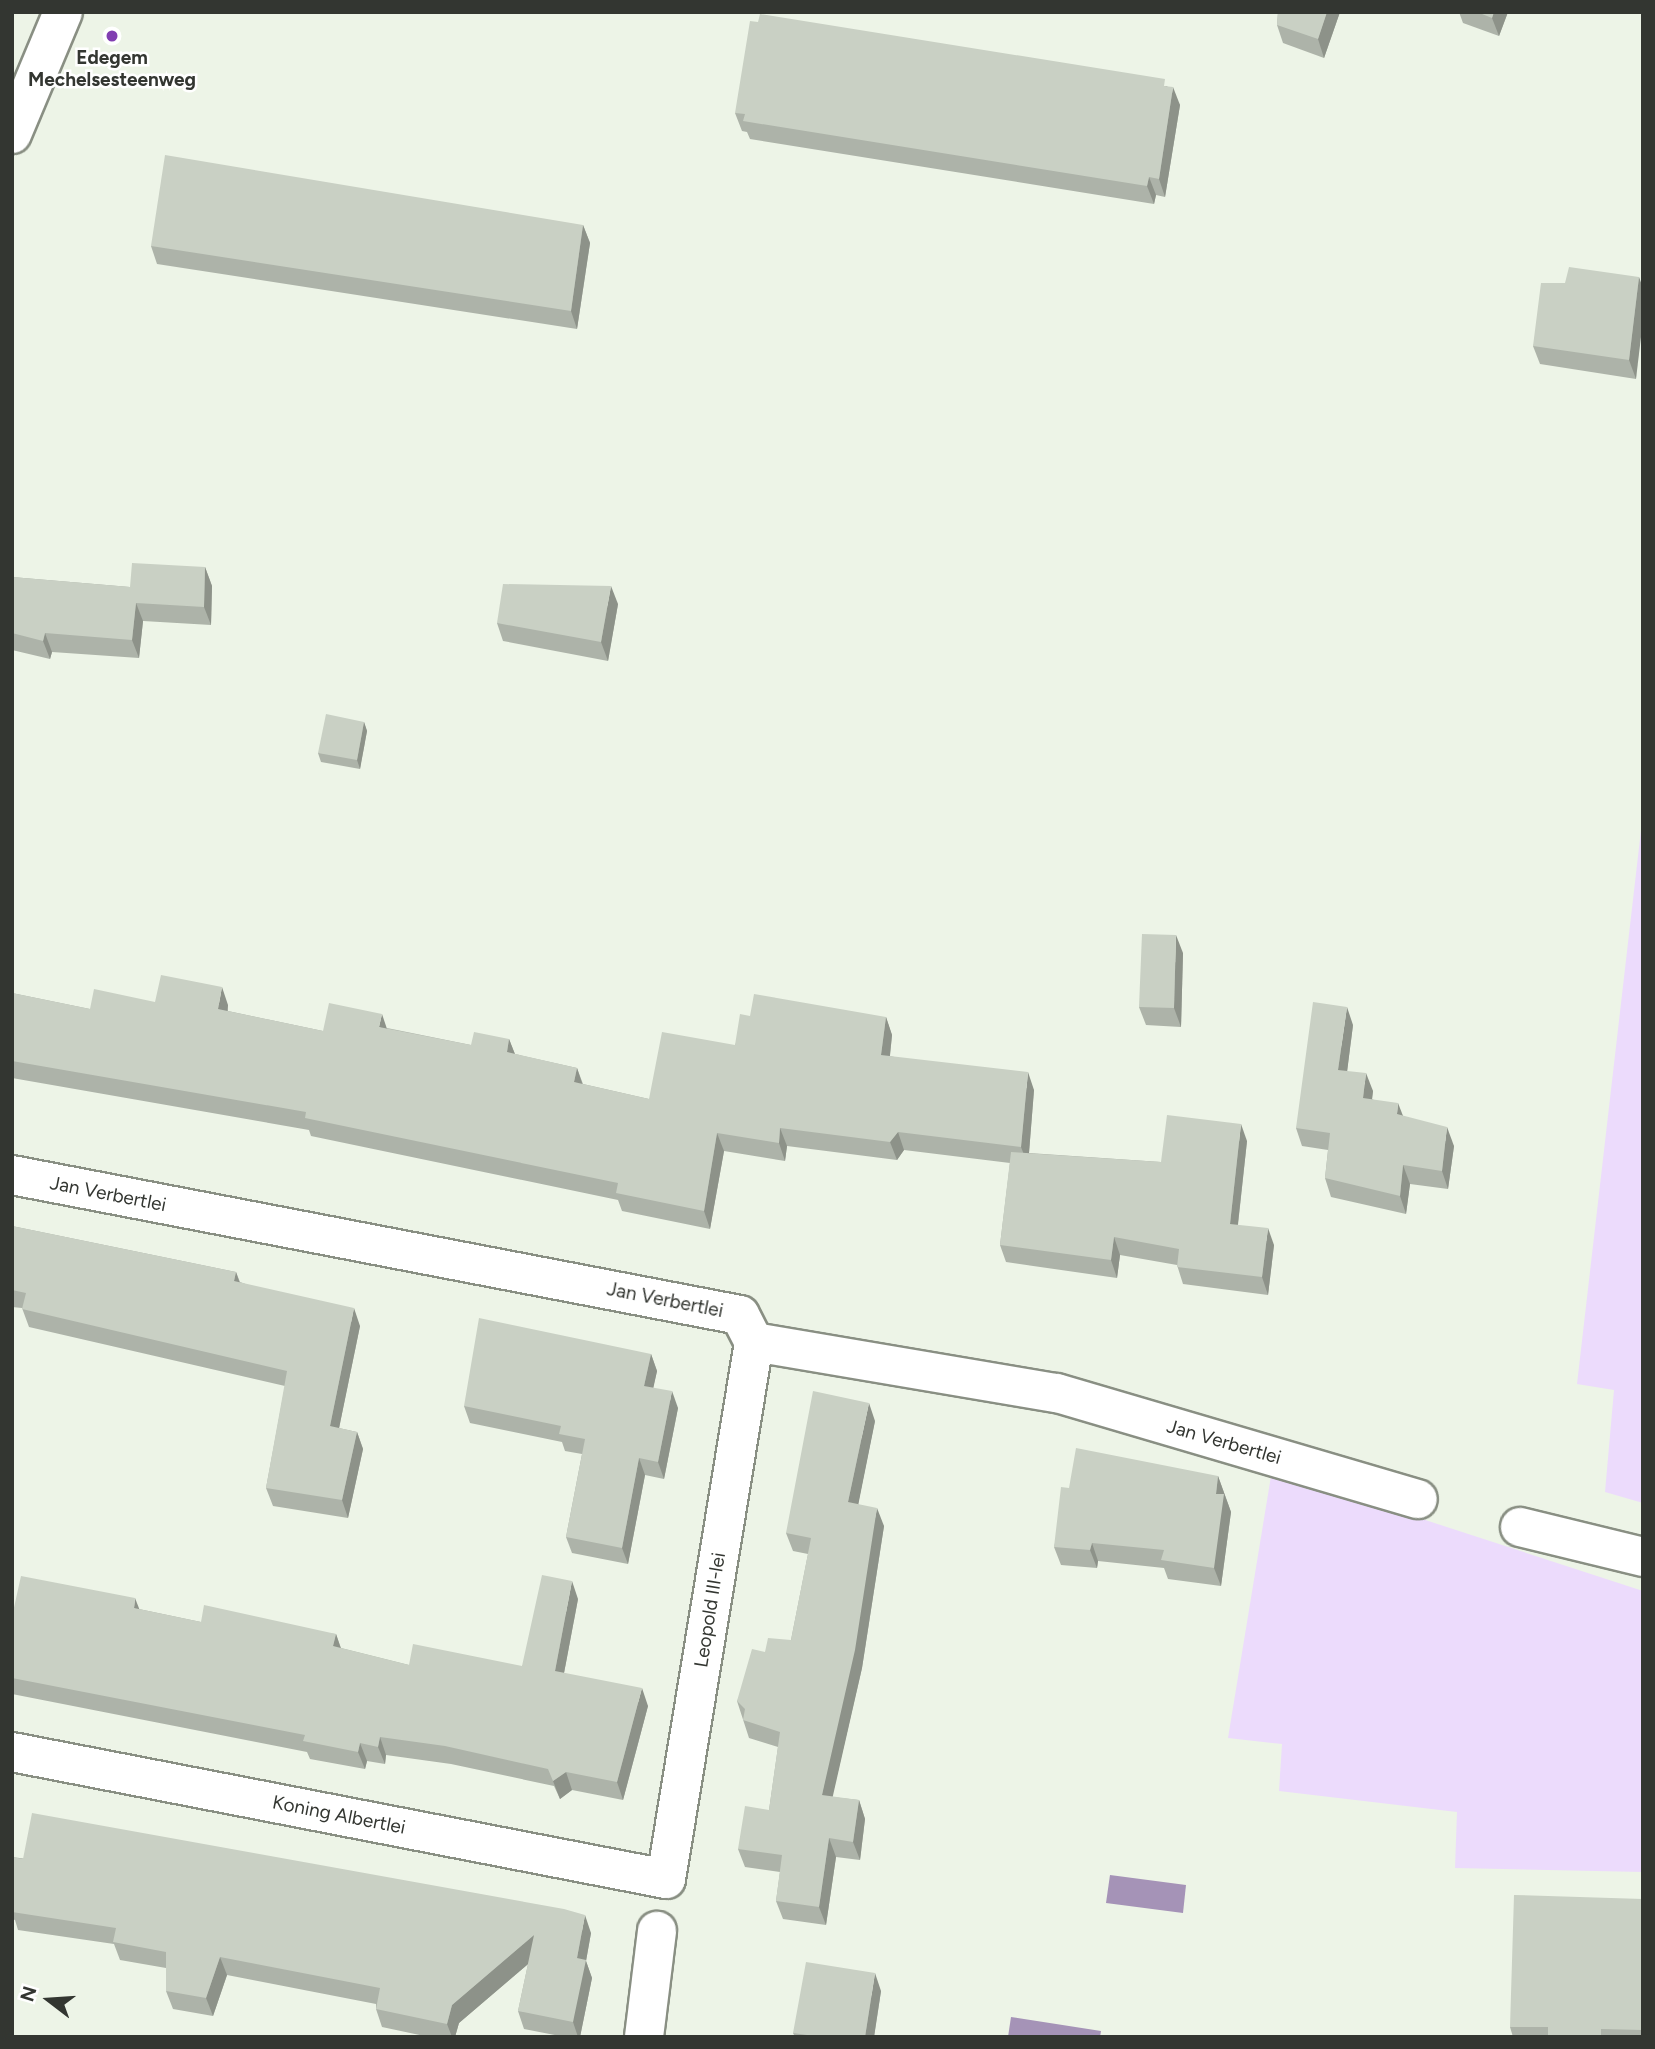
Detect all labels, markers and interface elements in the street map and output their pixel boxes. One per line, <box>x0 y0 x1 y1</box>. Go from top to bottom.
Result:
marker: Edegem Mechelsesteenweg <box>104 28 120 44</box>
place label: Edegem Mechelsesteenweg <box>28 47 196 91</box>
street label: Jan Verbertlei <box>48 1172 168 1216</box>
street label: Jan Verbertlei <box>605 1278 725 1322</box>
street label: Jan Verbertlei <box>1164 1415 1284 1469</box>
street label: Leopold III-lei <box>690 1551 730 1669</box>
street label: Koning Albertlei <box>271 1791 407 1839</box>
north arrow <box>14 1965 84 2035</box>
text: N <box>15 1983 42 2004</box>

